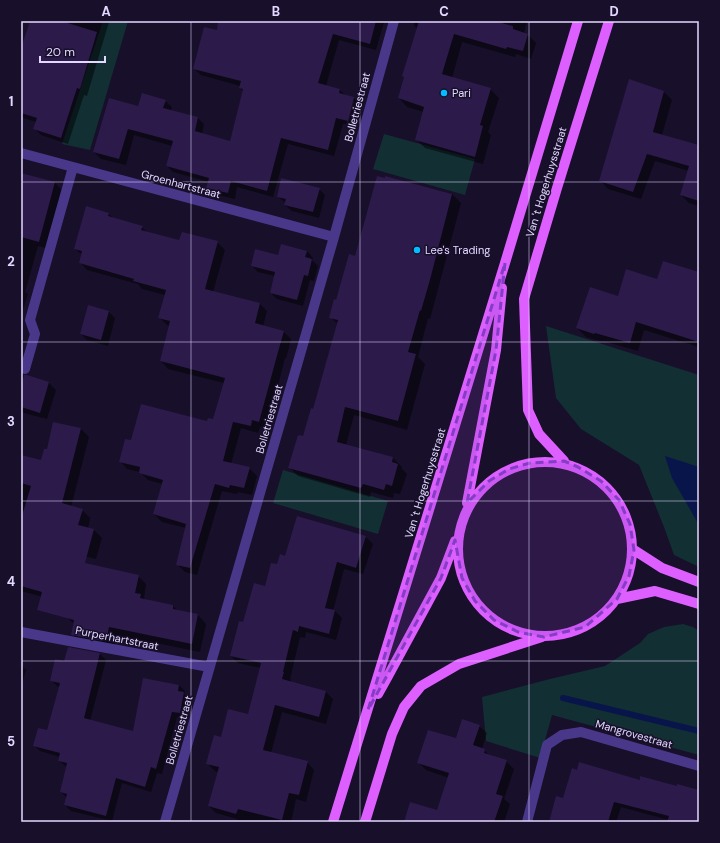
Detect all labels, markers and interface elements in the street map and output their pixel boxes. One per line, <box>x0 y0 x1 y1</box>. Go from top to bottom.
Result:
text: A <box>101 3 111 20</box>
text: B <box>272 3 280 20</box>
text: C <box>439 3 449 20</box>
text: D <box>609 3 619 20</box>
scale bar <box>40 38 105 64</box>
text: 20 m <box>46 44 75 60</box>
street label: Bolletriestraat <box>341 71 373 143</box>
place label: Pari <box>452 86 471 100</box>
marker: Pari <box>439 88 449 98</box>
text: 1 <box>9 93 13 110</box>
street label: Van 't Hogerhuysstraat <box>523 125 569 239</box>
street label: Groenhartstraat <box>140 167 222 201</box>
place label: Lee's Trading <box>425 243 490 257</box>
marker: Lee's Trading <box>412 245 422 255</box>
text: 2 <box>7 253 15 270</box>
street label: Bolletriestraat <box>252 383 286 455</box>
text: 3 <box>7 413 15 430</box>
street label: Van 't Hogerhuysstraat <box>402 426 448 540</box>
text: 4 <box>7 573 15 590</box>
street label: Purperhartstraat <box>74 623 160 653</box>
street label: Bolletriestraat <box>162 694 196 766</box>
street label: Mangrovestraat <box>594 716 674 752</box>
text: 5 <box>7 733 15 750</box>

